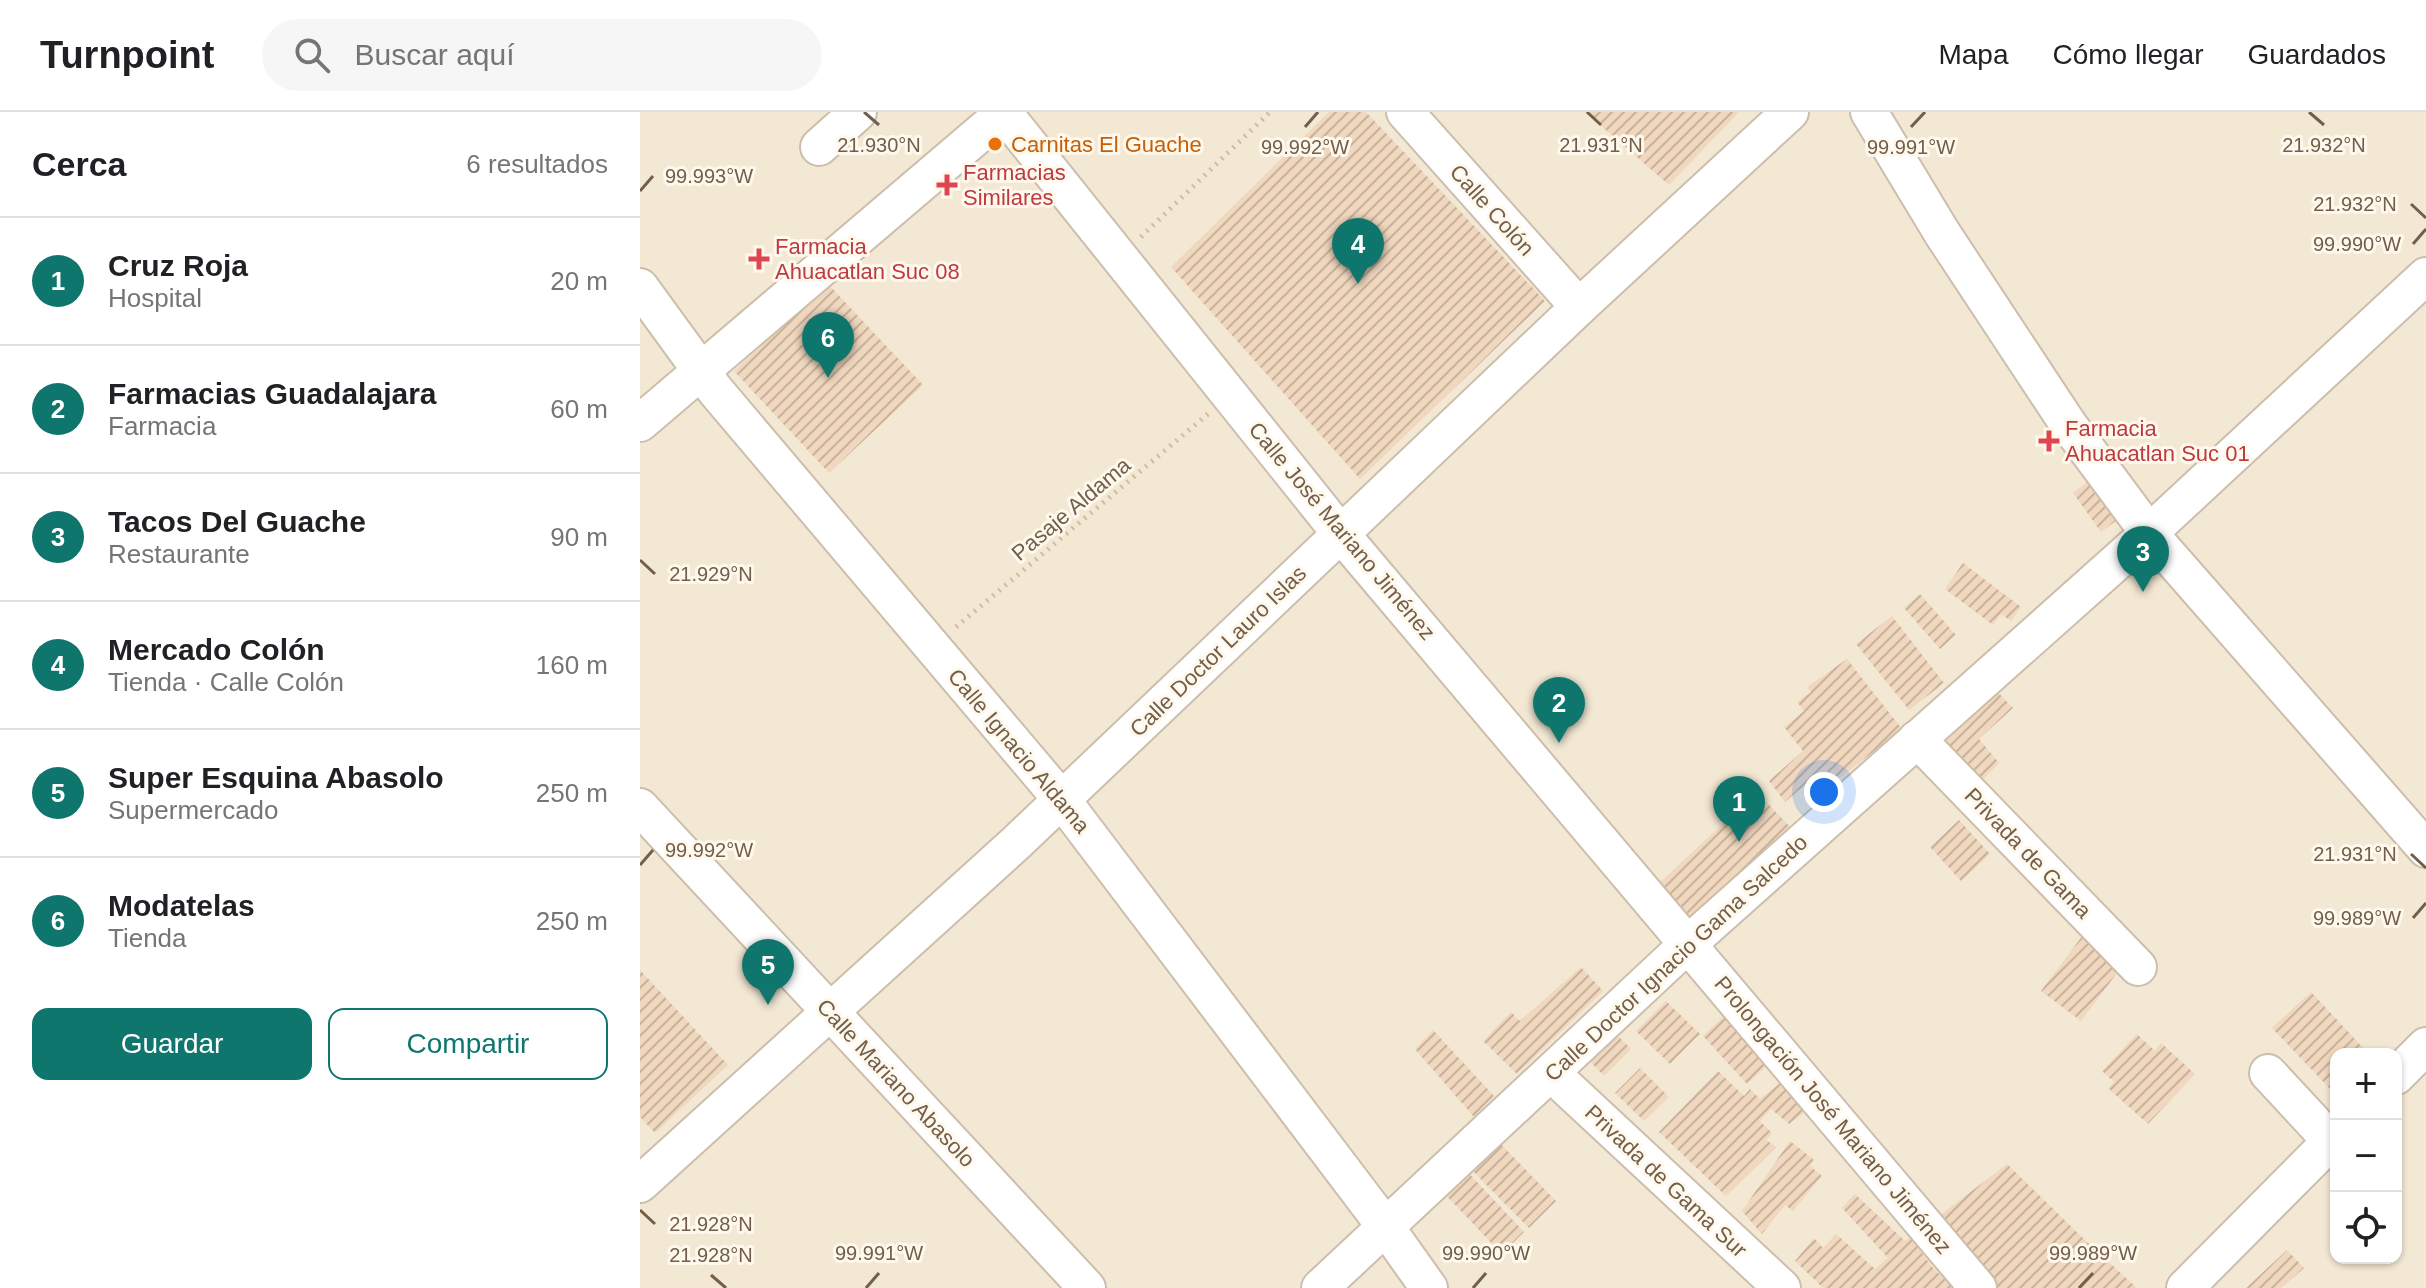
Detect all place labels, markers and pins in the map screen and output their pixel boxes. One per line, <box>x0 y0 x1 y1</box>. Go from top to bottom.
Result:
place label: Carnitas El Guache <box>1011 132 1202 157</box>
marker: Carnitas El Guache <box>986 135 1004 153</box>
place label: Farmacias Similares <box>963 160 1066 210</box>
marker: Farmacias Similares <box>938 176 956 194</box>
pin: 4 <box>1332 218 1384 284</box>
place label: Farmacia Ahuacatlan Suc 08 <box>775 234 960 284</box>
marker: Farmacia Ahuacatlan Suc 08 <box>750 250 768 268</box>
pin: 6 <box>802 312 854 378</box>
place label: Farmacia Ahuacatlan Suc 01 <box>2065 416 2250 466</box>
marker: Farmacia Ahuacatlan Suc 01 <box>2040 432 2058 450</box>
pin: 3 <box>2117 526 2169 592</box>
pin: 2 <box>1533 677 1585 743</box>
pin: 1 <box>1713 776 1765 842</box>
pin: 5 <box>742 939 794 1005</box>

